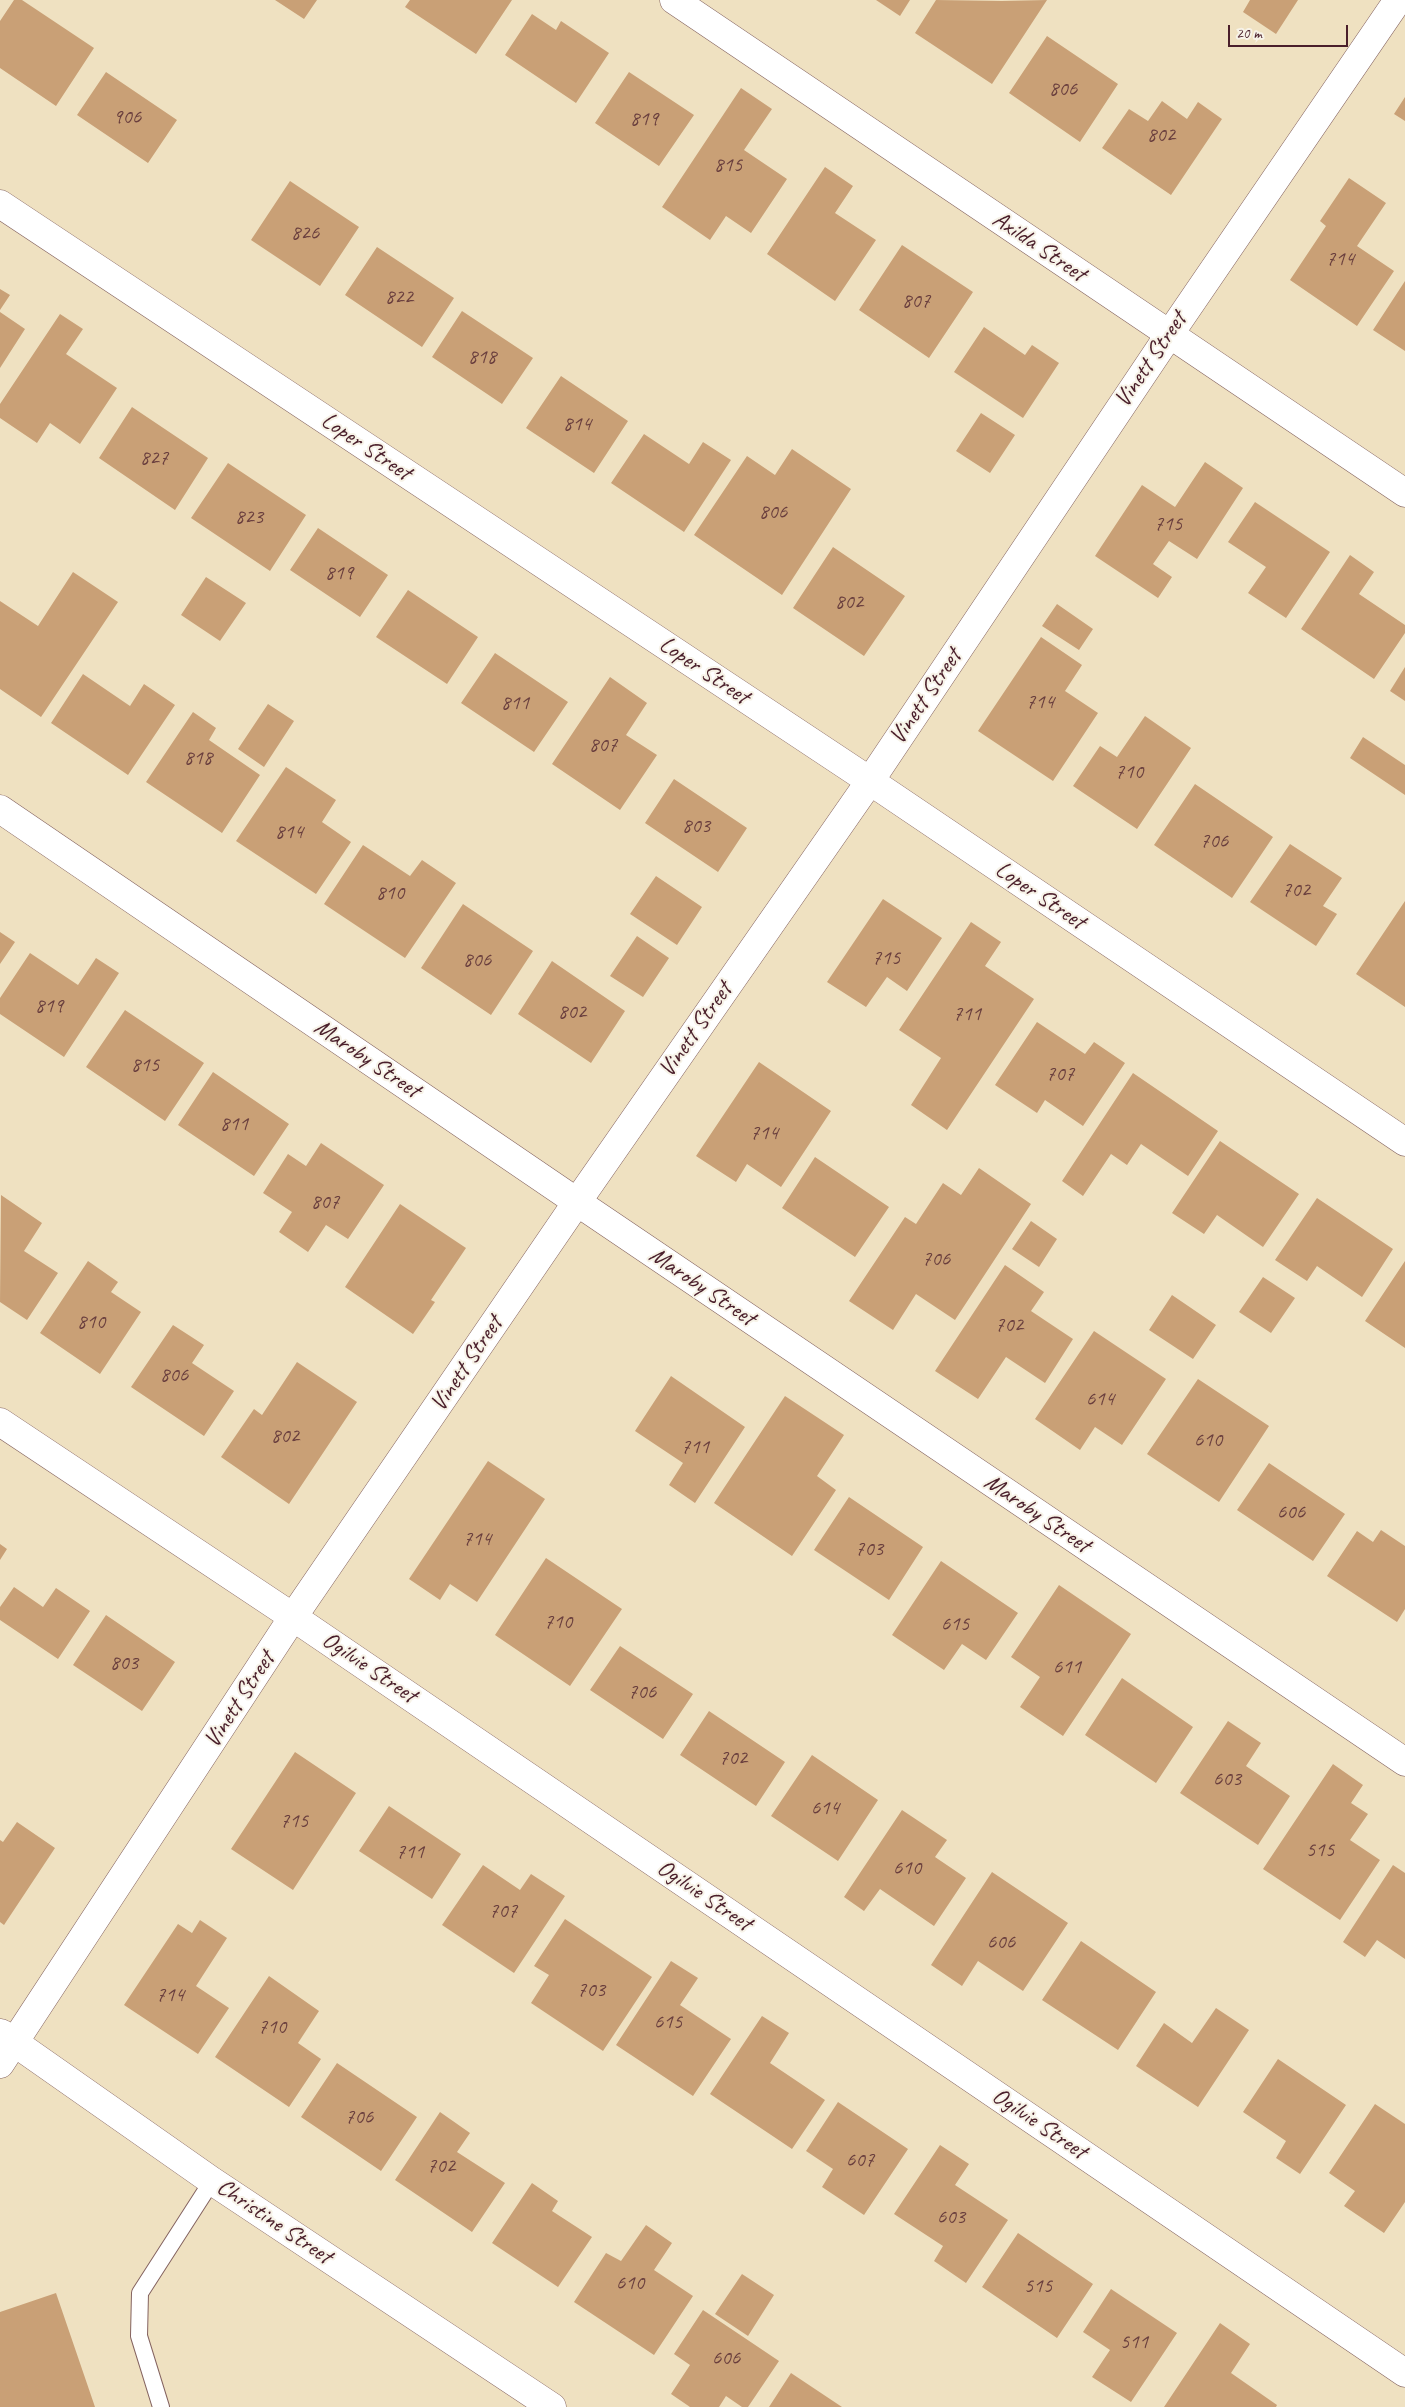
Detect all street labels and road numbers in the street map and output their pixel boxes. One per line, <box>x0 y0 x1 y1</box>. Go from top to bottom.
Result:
street label: Axilda Street <box>987 205 1091 289</box>
street label: Vinett Street <box>1109 307 1193 413</box>
street label: Loper Street <box>316 406 416 488</box>
street label: Loper Street <box>654 630 754 712</box>
street label: Vinett Street <box>884 644 968 750</box>
street label: Loper Street <box>990 855 1090 937</box>
street label: Vinett Street <box>653 977 739 1083</box>
street label: Maroby Street <box>309 1013 425 1105</box>
street label: Maroby Street <box>644 1241 760 1333</box>
street label: Vinett Street <box>425 1311 509 1417</box>
street label: Maroby Street <box>979 1468 1095 1560</box>
street label: Ogilvie Street <box>316 1626 422 1710</box>
street label: Vinett Street <box>198 1647 282 1753</box>
street label: Ogilvie Street <box>651 1854 757 1938</box>
street label: Ogilvie Street <box>986 2082 1092 2166</box>
street label: Christine Street <box>211 2173 337 2271</box>

